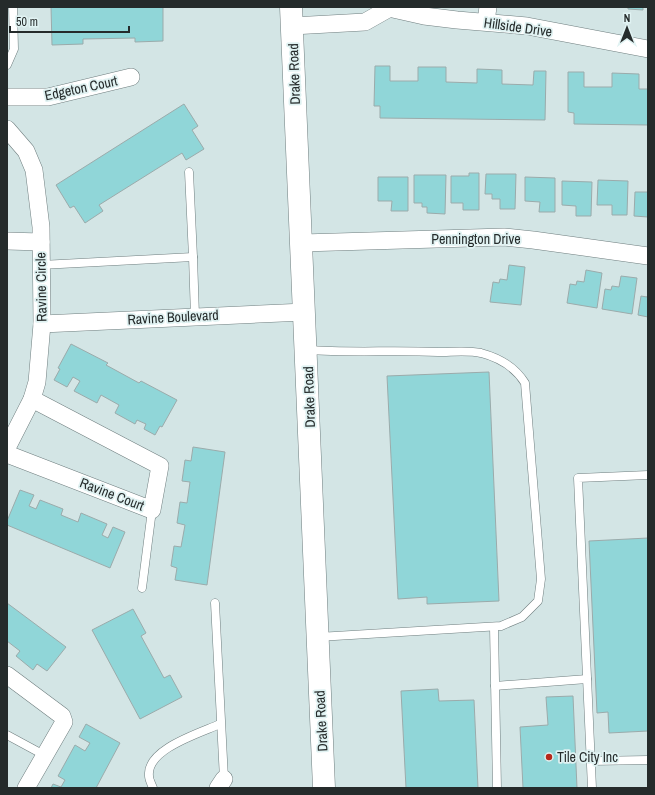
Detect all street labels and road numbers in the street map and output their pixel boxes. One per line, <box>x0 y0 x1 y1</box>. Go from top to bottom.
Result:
street label: Hillside Drive <box>483 13 553 41</box>
street label: Drake Road <box>284 43 304 105</box>
street label: Edgeton Court <box>43 71 119 105</box>
street label: Pennington Drive <box>431 230 521 248</box>
street label: Ravine Circle <box>31 252 51 322</box>
street label: Ravine Boulevard <box>127 306 219 328</box>
street label: Drake Road <box>299 366 319 428</box>
street label: Ravine Court <box>77 473 147 515</box>
street label: Drake Road <box>310 690 332 752</box>

